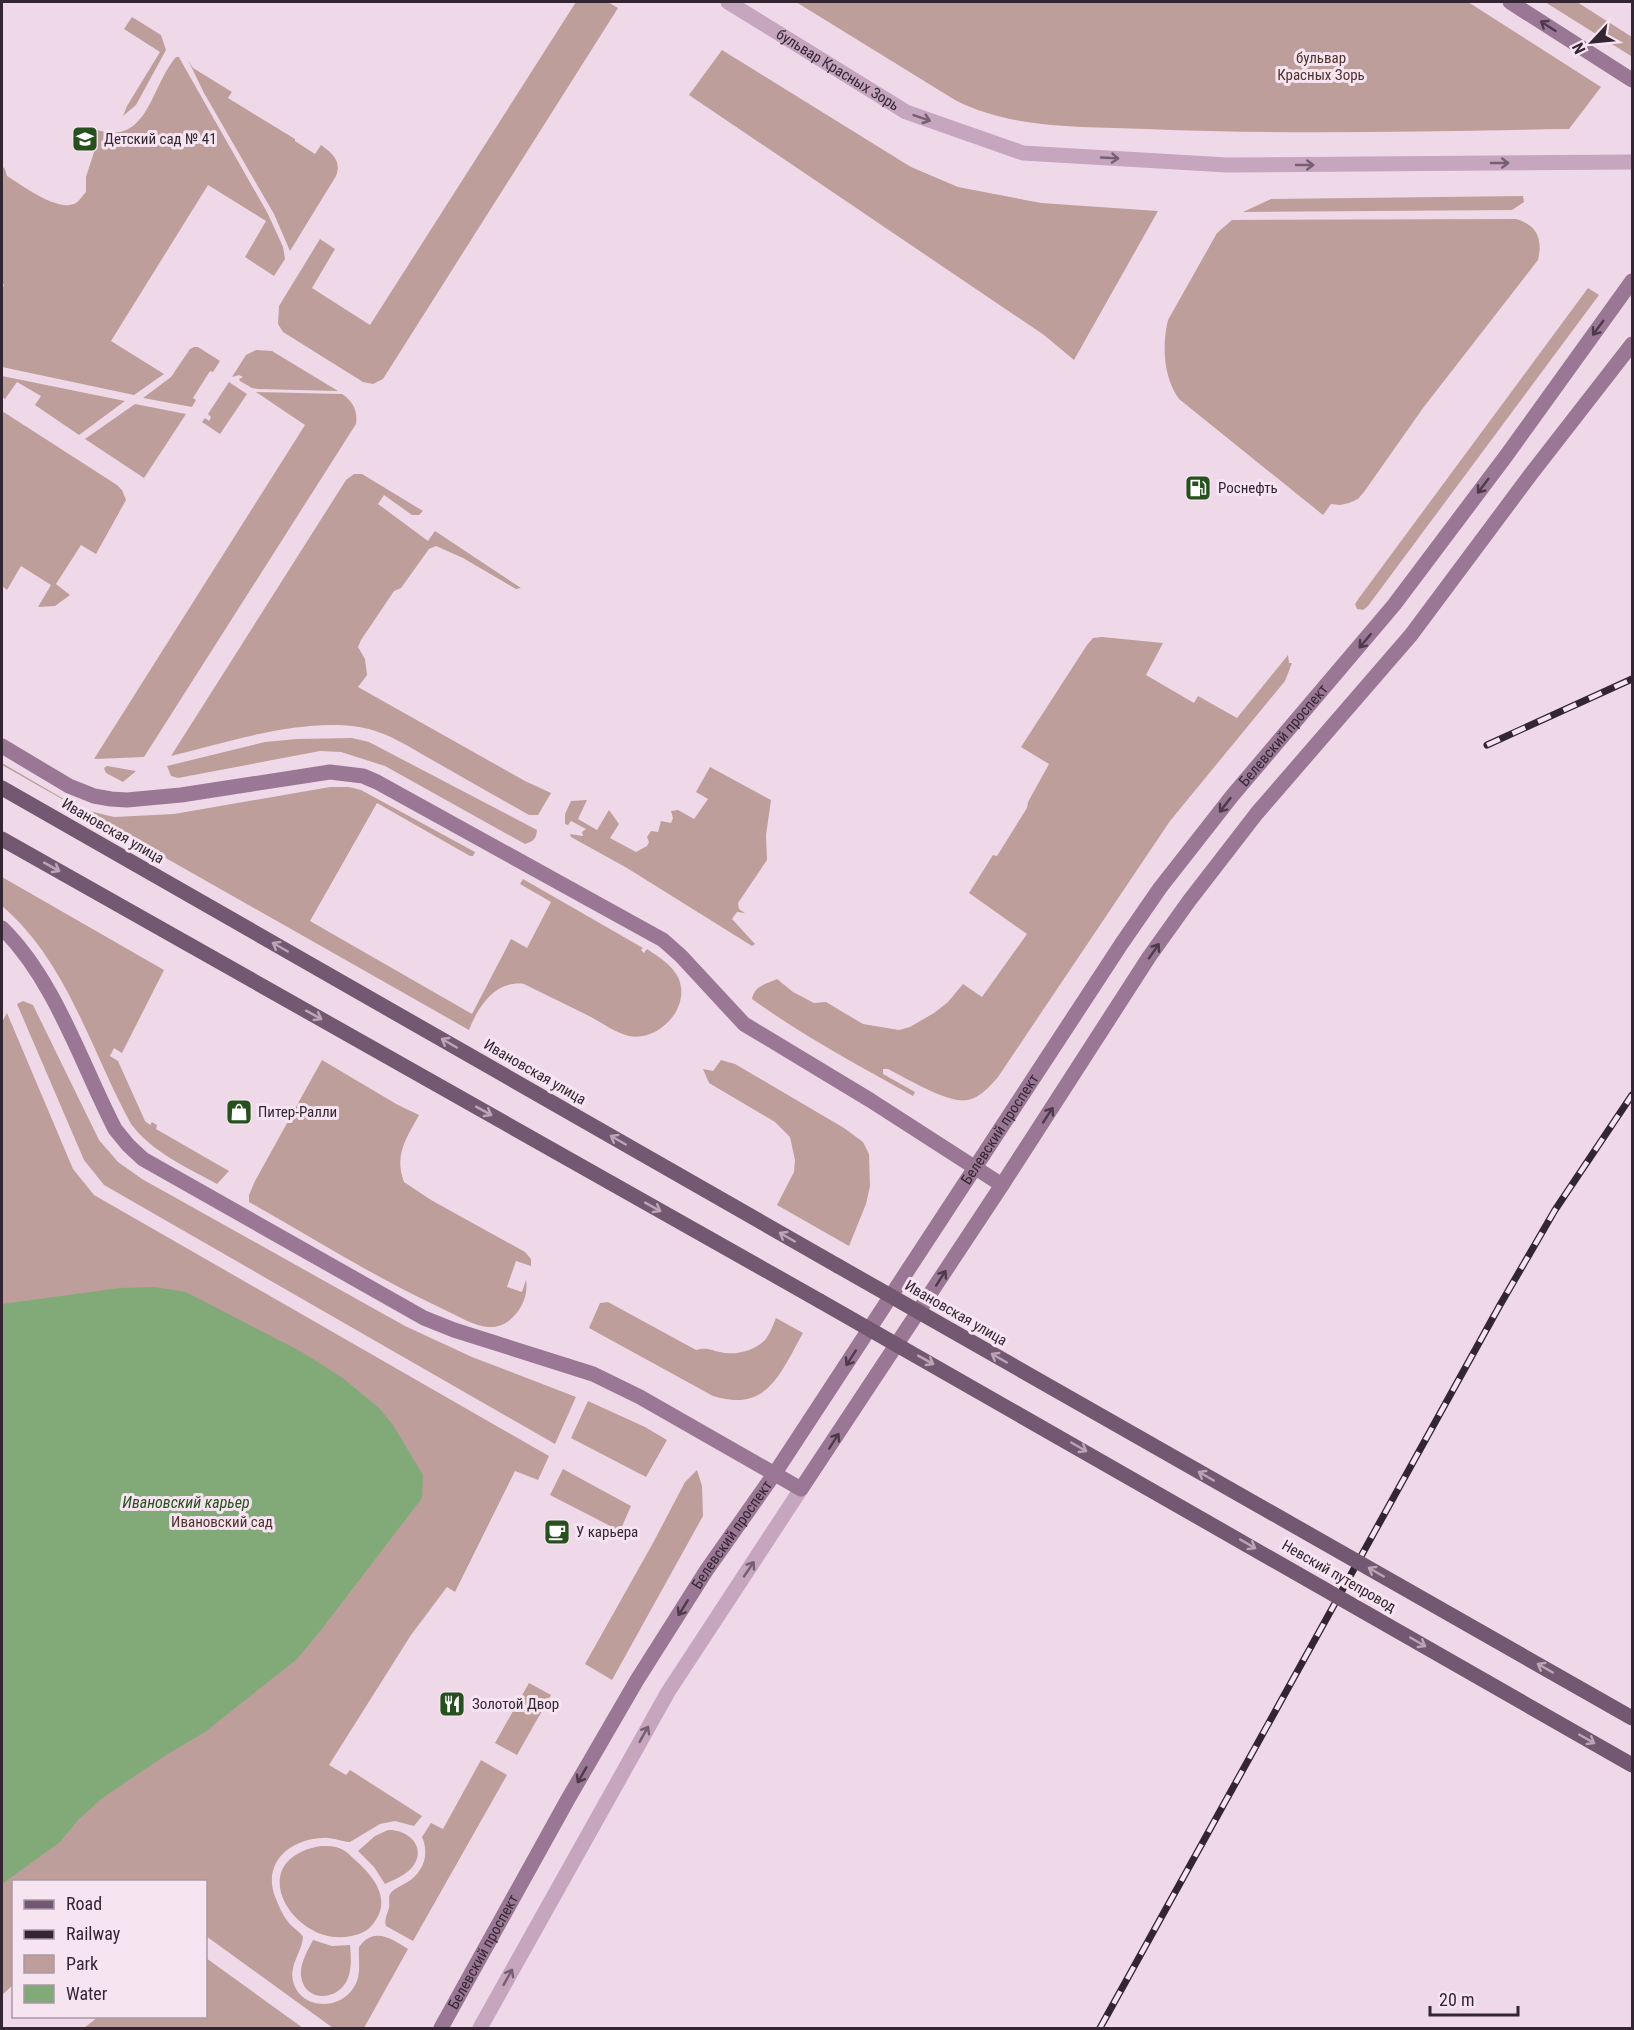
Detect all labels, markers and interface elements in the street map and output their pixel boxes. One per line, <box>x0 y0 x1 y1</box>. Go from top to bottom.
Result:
north arrow <box>1562 12 1622 72</box>
one-way arrow <box>1540 20 1557 32</box>
street label: бульвар Красных Зорь <box>773 25 903 115</box>
text: N <box>1568 40 1590 57</box>
park label: бульвар Красных Зорь <box>1277 49 1365 84</box>
one-way arrow <box>912 113 930 124</box>
school or university icon: Детский сад № 41 <box>70 124 100 154</box>
place label: Детский сад № 41 <box>104 130 217 148</box>
one-way arrow <box>1100 153 1120 164</box>
one-way arrow <box>1490 157 1510 169</box>
one-way arrow <box>1295 159 1315 171</box>
one-way arrow <box>1592 320 1604 336</box>
fuel station icon: Роснефть <box>1183 473 1213 503</box>
one-way arrow <box>1477 478 1490 494</box>
place label: Роснефть <box>1218 479 1278 497</box>
one-way arrow <box>1358 633 1371 649</box>
street label: Белевский проспект <box>1235 681 1332 790</box>
street label: Ивановская улица <box>59 794 167 868</box>
one-way arrow <box>1218 797 1231 813</box>
one-way arrow <box>44 862 61 874</box>
one-way arrow <box>271 940 288 952</box>
one-way arrow <box>1148 943 1160 960</box>
one-way arrow <box>305 1009 322 1021</box>
street label: Ивановская улица <box>481 1035 589 1109</box>
one-way arrow <box>441 1037 458 1049</box>
street label: Белевский проспект <box>957 1071 1043 1188</box>
shop icon: Питер-Ралли <box>224 1097 254 1127</box>
place label: Питер-Ралли <box>258 1103 337 1121</box>
one-way arrow <box>474 1106 492 1117</box>
one-way arrow <box>1041 1106 1054 1123</box>
one-way arrow <box>610 1134 627 1146</box>
one-way arrow <box>644 1201 661 1213</box>
one-way arrow <box>779 1231 797 1242</box>
one-way arrow <box>935 1270 947 1287</box>
street label: Ивановская улица <box>902 1276 1010 1350</box>
one-way arrow <box>844 1349 856 1366</box>
one-way arrow <box>991 1352 1008 1364</box>
one-way arrow <box>916 1355 934 1366</box>
one-way arrow <box>827 1432 840 1449</box>
one-way arrow <box>1070 1442 1087 1454</box>
one-way arrow <box>1198 1469 1215 1481</box>
street label: Белевский проспект <box>688 1477 776 1592</box>
water label: Ивановский карьер <box>122 1493 250 1512</box>
park label: Ивановский сад <box>171 1513 273 1531</box>
cafe icon: У карьера <box>542 1517 572 1547</box>
place label: У карьера <box>576 1523 638 1541</box>
street label: Невский путепровод <box>1279 1536 1399 1616</box>
one-way arrow <box>1240 1539 1257 1551</box>
one-way arrow <box>743 1561 755 1578</box>
one-way arrow <box>1367 1566 1385 1577</box>
one-way arrow <box>676 1599 688 1616</box>
one-way arrow <box>1409 1636 1426 1648</box>
one-way arrow <box>1537 1662 1554 1674</box>
restaurant icon: Золотой Двор <box>437 1689 467 1719</box>
place label: Золотой Двор <box>472 1695 559 1713</box>
one-way arrow <box>638 1726 650 1743</box>
one-way arrow <box>1578 1733 1595 1745</box>
one-way arrow <box>575 1766 587 1783</box>
legend <box>12 1880 207 2018</box>
street label: Белевский проспект <box>444 1891 522 2012</box>
text: Road <box>66 1893 102 1914</box>
text: Railway <box>66 1923 121 1944</box>
text: Park <box>66 1953 98 1974</box>
one-way arrow <box>503 1969 514 1987</box>
scale bar <box>1430 1979 1518 2017</box>
text: Water <box>66 1983 108 2004</box>
text: 20 m <box>1439 1989 1474 2010</box>

